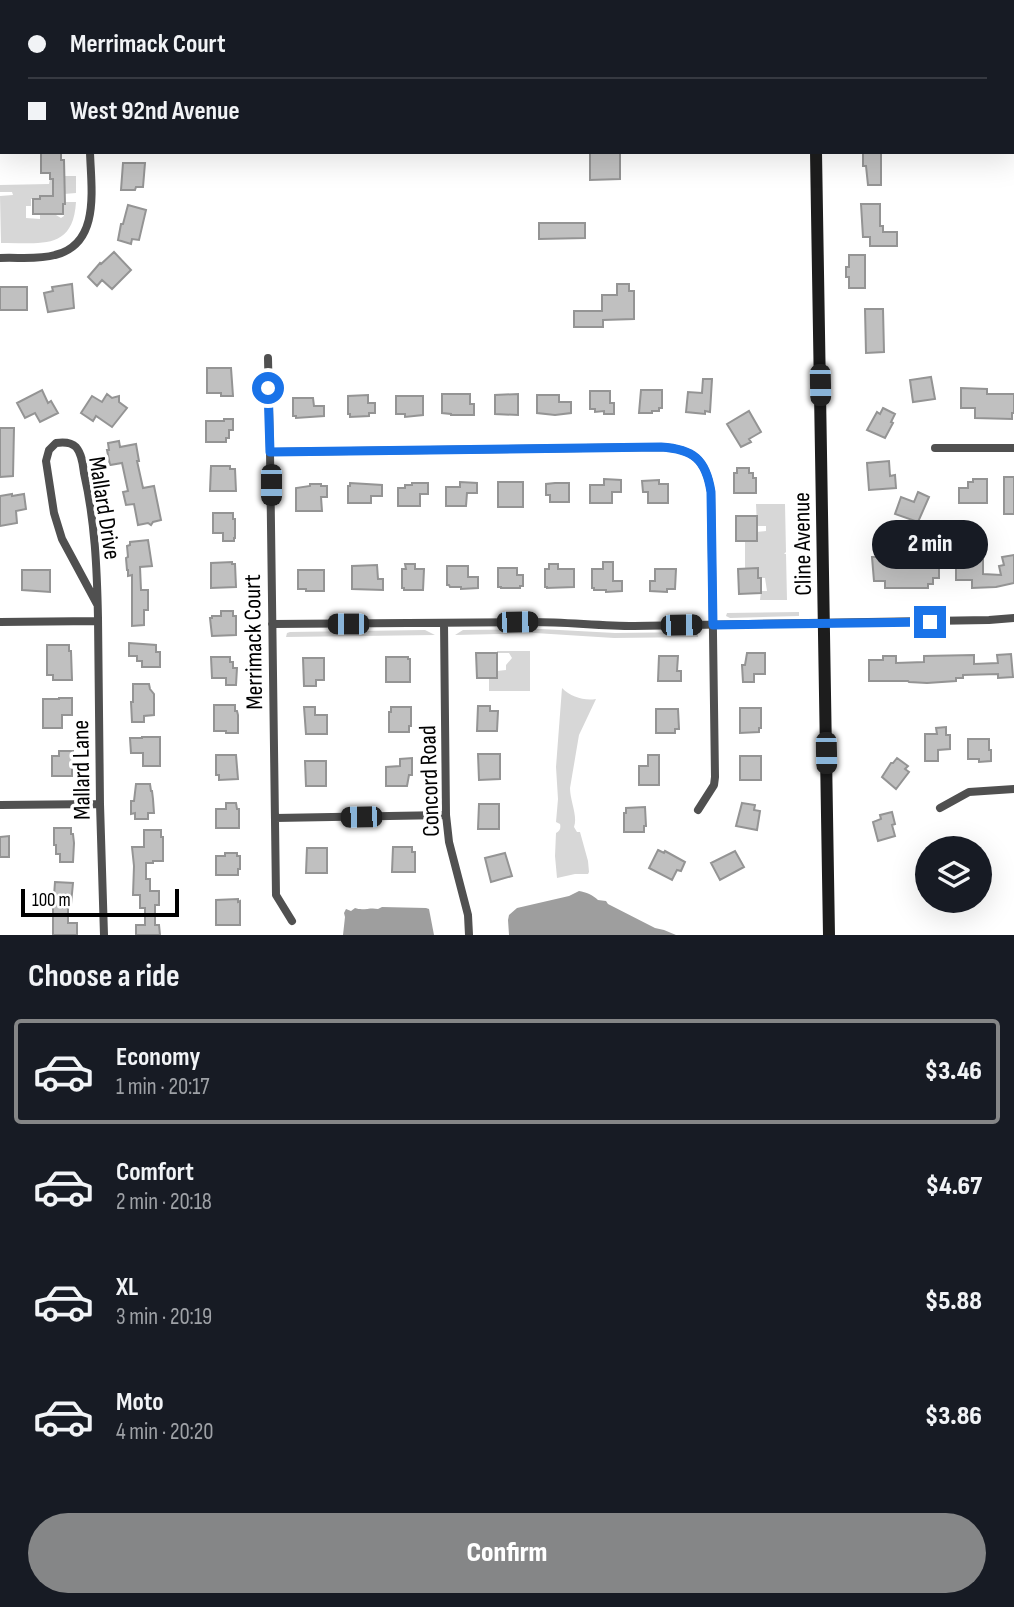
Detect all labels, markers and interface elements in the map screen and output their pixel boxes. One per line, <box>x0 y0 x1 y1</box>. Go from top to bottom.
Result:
text: Merrimack Court <box>70 29 226 60</box>
text: West 92nd Avenue <box>70 96 240 127</box>
car <box>810 364 831 406</box>
route start <box>252 372 284 404</box>
street label: Mallard Drive <box>82 454 127 562</box>
car <box>261 464 282 506</box>
street label: Cline Avenue <box>787 492 818 596</box>
callout: 2 min <box>872 520 988 570</box>
text: 2 min <box>908 530 952 558</box>
street label: Merrimack Court <box>238 574 269 710</box>
route end <box>914 606 946 638</box>
car <box>496 611 539 633</box>
car <box>328 614 370 635</box>
car <box>660 614 703 636</box>
street label: Mallard Lane <box>66 720 97 820</box>
street label: Concord Road <box>413 725 446 837</box>
car <box>816 732 837 774</box>
car <box>340 806 383 828</box>
map controls <box>915 836 992 913</box>
button: layers <box>915 836 992 913</box>
scale bar <box>21 886 178 918</box>
text: 100 m <box>32 889 71 912</box>
text: Choose a ride <box>28 957 180 996</box>
icon: car <box>32 1040 95 1103</box>
text: Economy <box>116 1042 200 1073</box>
text: $3.46 <box>925 1056 982 1087</box>
text: 1 min · 20:17 <box>116 1073 210 1101</box>
icon: car <box>32 1155 95 1218</box>
text: Comfort <box>116 1157 194 1188</box>
text: $4.67 <box>926 1171 982 1202</box>
text: 2 min · 20:18 <box>116 1188 212 1216</box>
icon: car <box>32 1270 95 1333</box>
text: XL <box>116 1272 138 1303</box>
text: $5.88 <box>925 1286 982 1317</box>
text: 3 min · 20:19 <box>116 1303 212 1331</box>
icon: car <box>32 1385 95 1448</box>
text: Moto <box>116 1387 164 1418</box>
text: $3.86 <box>925 1401 982 1432</box>
text: 4 min · 20:20 <box>116 1418 214 1446</box>
button: Confirm <box>28 1513 986 1593</box>

